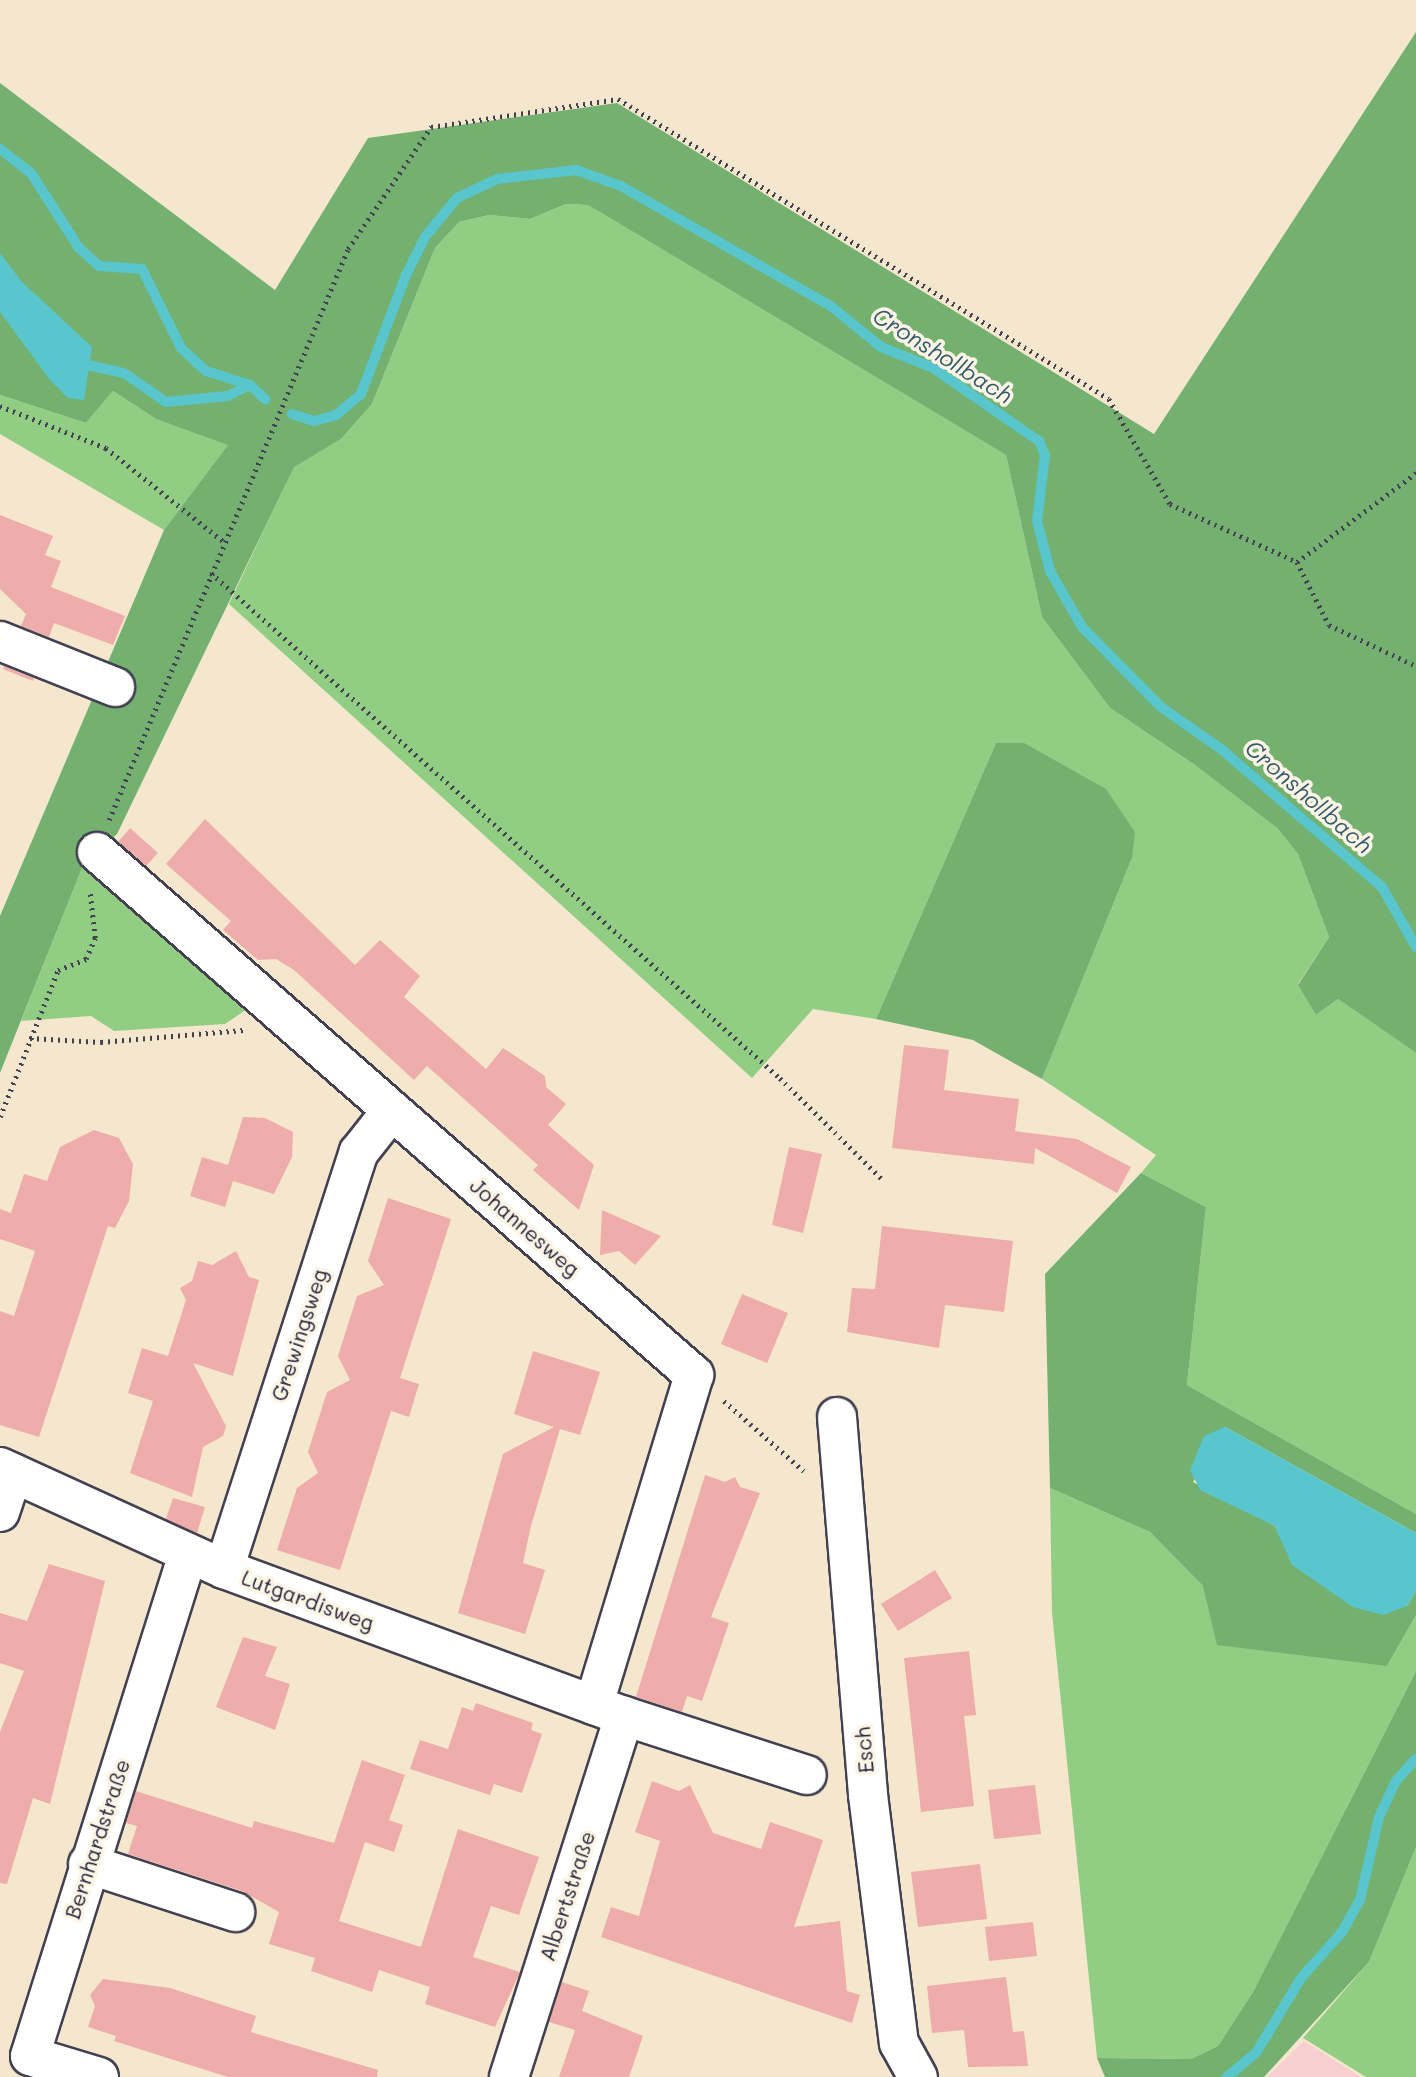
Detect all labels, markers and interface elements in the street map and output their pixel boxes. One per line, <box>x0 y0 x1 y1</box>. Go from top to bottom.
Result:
water label: Cronshollbach <box>868 301 1018 409</box>
water label: Cronshollbach <box>1240 733 1378 859</box>
street label: Johannesweg <box>465 1173 585 1281</box>
street label: Grewingsweg <box>266 1266 332 1404</box>
street label: Lutgardisweg <box>238 1564 378 1636</box>
street label: Esch <box>849 1726 879 1774</box>
street label: Bernhardstraße <box>59 1756 135 1922</box>
street label: Albertstraße <box>534 1828 600 1964</box>

